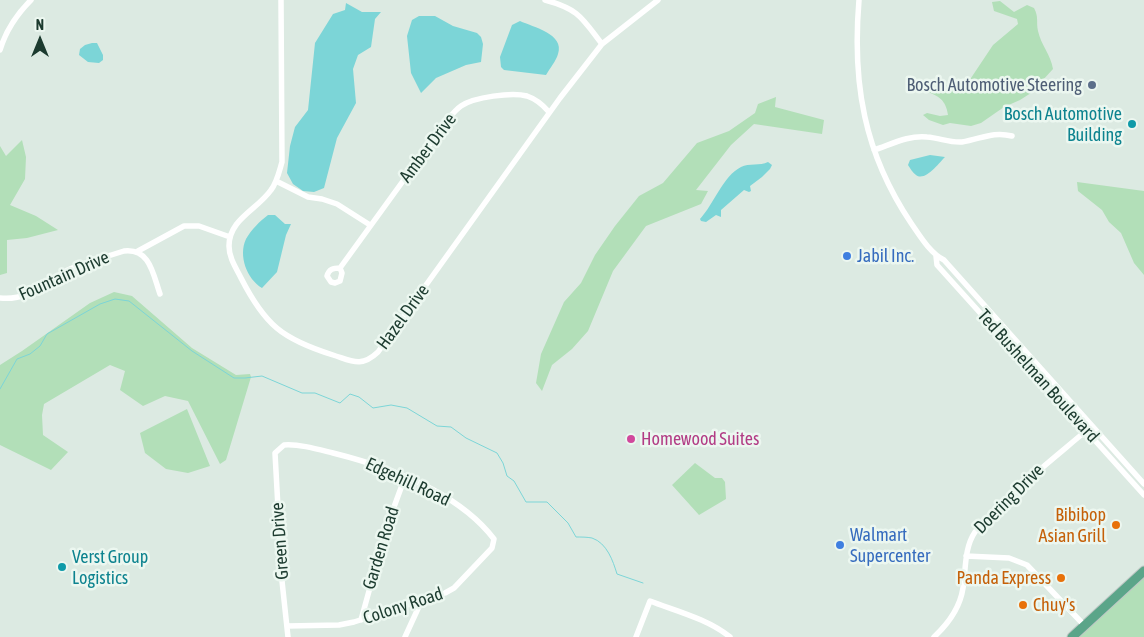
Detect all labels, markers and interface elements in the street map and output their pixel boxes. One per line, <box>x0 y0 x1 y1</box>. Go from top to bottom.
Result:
north arrow <box>15 15 65 65</box>
text: N <box>36 17 44 33</box>
place label: Bosch Automotive Steering <box>906 74 1082 96</box>
marker: Bosch Automotive Steering <box>1086 79 1098 91</box>
place label: Bosch Automotive Building <box>1004 103 1122 146</box>
street label: Amber Drive <box>395 109 461 187</box>
marker: Bosch Automotive Building <box>1126 118 1138 130</box>
place label: Jabil Inc. <box>857 245 914 267</box>
street label: Fountain Drive <box>15 246 113 306</box>
marker: Jabil Inc. <box>841 250 853 262</box>
street label: Hazel Drive <box>372 280 434 354</box>
street label: Ted Bushelman Boulevard <box>973 305 1103 447</box>
place label: Homewood Suites <box>641 428 759 450</box>
marker: Homewood Suites <box>625 433 637 445</box>
street label: Edgehill Road <box>362 453 454 511</box>
street label: Doering Drive <box>970 460 1048 538</box>
street label: Green Drive <box>267 502 293 580</box>
street label: Garden Road <box>358 504 404 592</box>
place label: Bibibop Asian Grill <box>1039 504 1106 546</box>
marker: Bibibop Asian Grill <box>1110 519 1122 531</box>
place label: Walmart Supercenter <box>850 524 930 566</box>
marker: Walmart Supercenter <box>834 539 846 551</box>
place label: Verst Group Logistics <box>72 546 148 588</box>
marker: Verst Group Logistics <box>56 561 68 573</box>
place label: Panda Express <box>956 567 1051 589</box>
marker: Panda Express <box>1055 572 1067 584</box>
street label: Colony Road <box>360 583 446 629</box>
place label: Chuy's <box>1033 594 1075 616</box>
marker: Chuy's <box>1017 599 1029 611</box>

